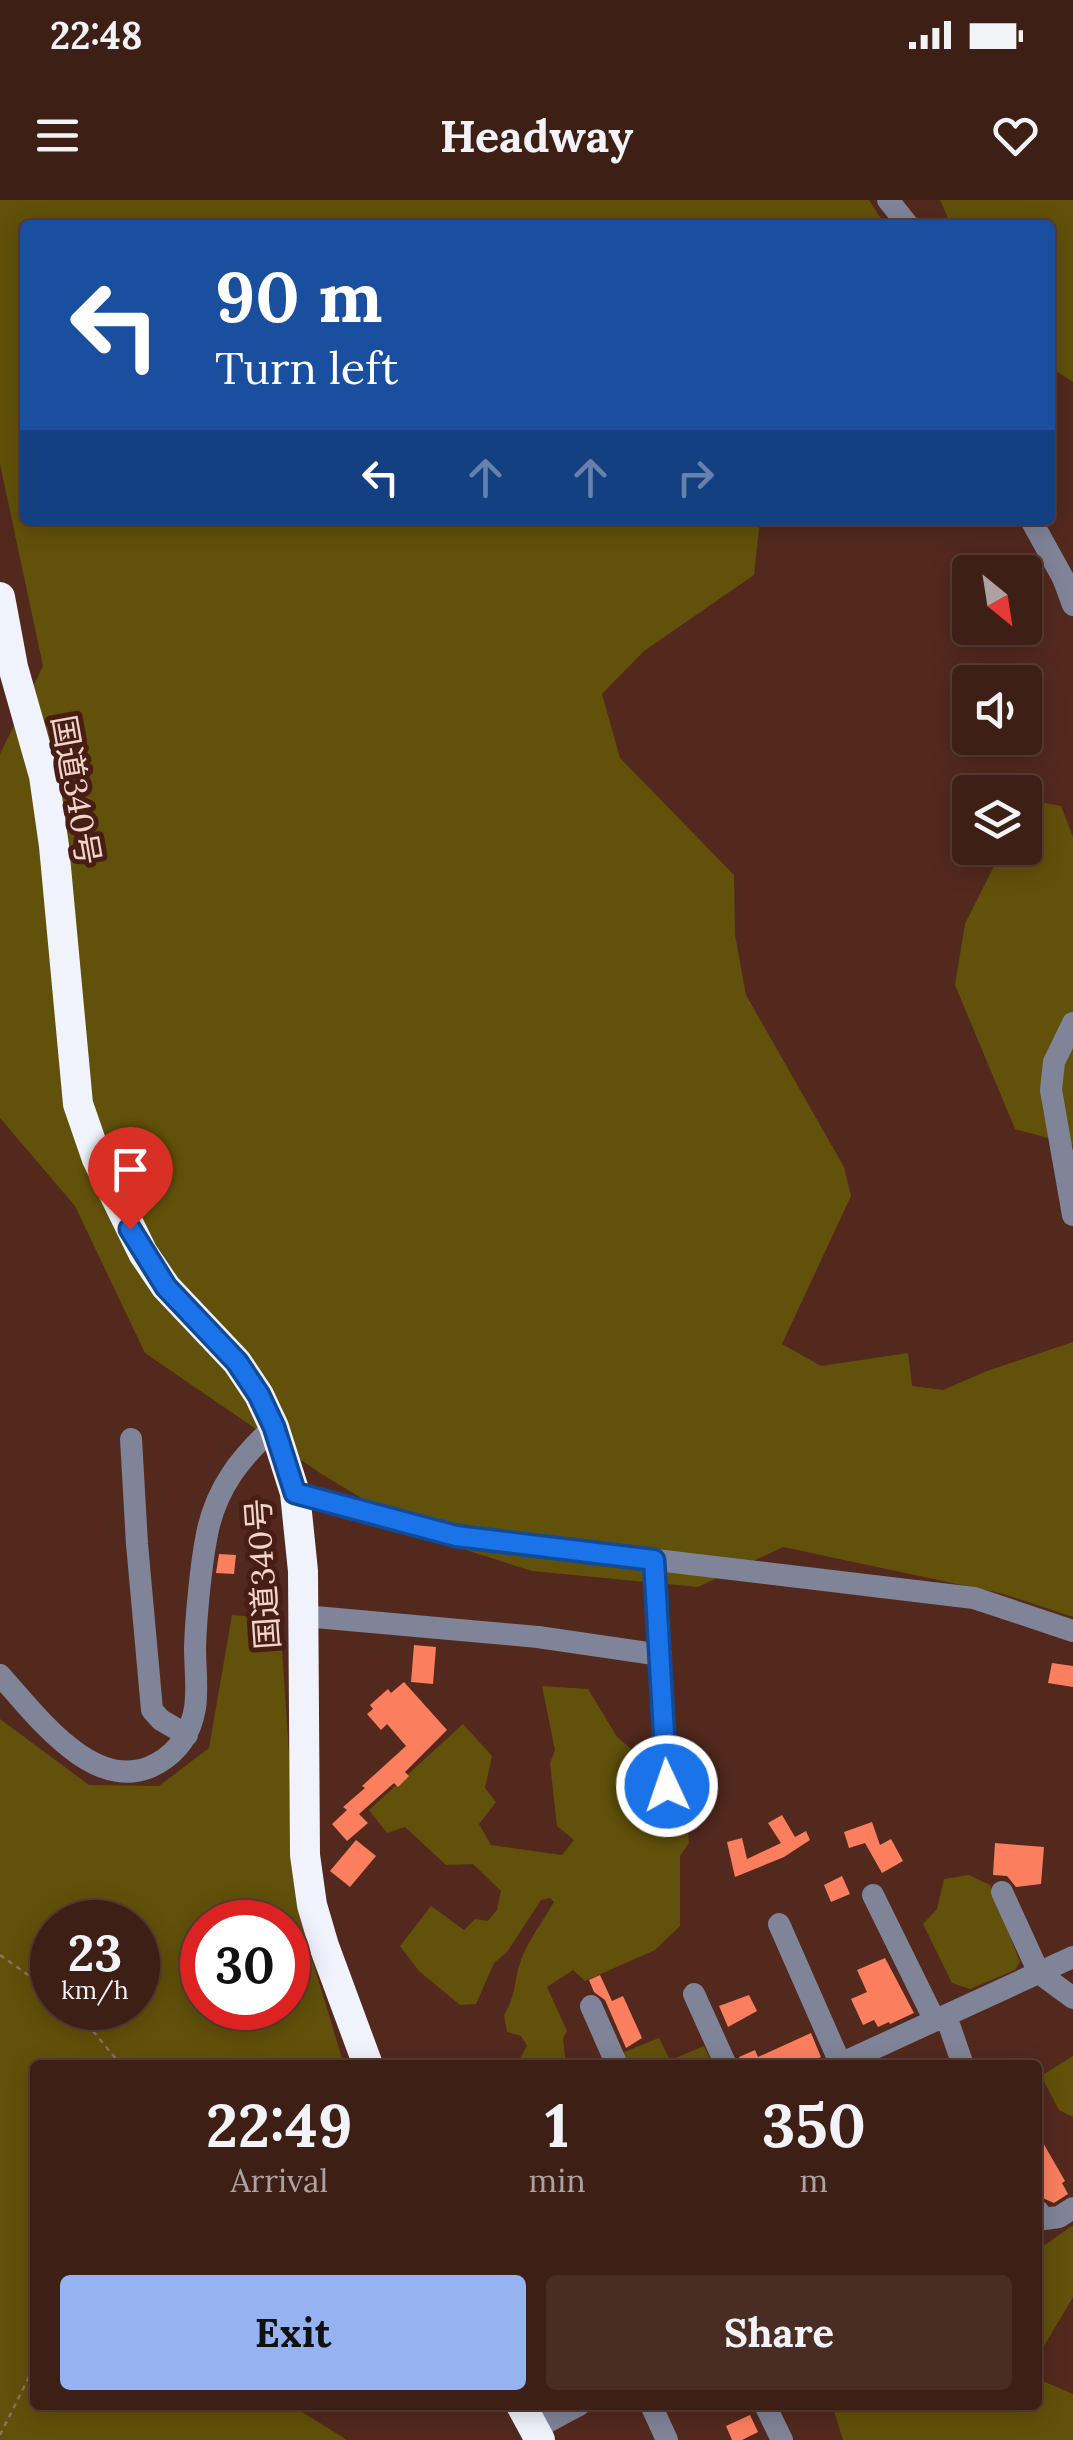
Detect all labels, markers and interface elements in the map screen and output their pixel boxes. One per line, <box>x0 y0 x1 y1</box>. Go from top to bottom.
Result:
text: 22:48 <box>50 11 143 59</box>
text: Headway <box>440 107 633 164</box>
icon: menu <box>30 108 85 163</box>
icon: heart <box>988 108 1043 163</box>
text: 90 m <box>215 252 383 341</box>
icon: left <box>50 260 180 390</box>
text: Turn left <box>215 339 398 396</box>
icon: left <box>353 450 408 505</box>
icon: ahead <box>458 450 513 505</box>
icon: ahead <box>563 450 618 505</box>
icon: right <box>668 450 723 505</box>
north arrow <box>952 555 1042 645</box>
map controls <box>952 555 1042 865</box>
button: sound <box>952 665 1042 755</box>
street label: 国道340号 <box>43 712 110 868</box>
button: layers <box>952 775 1042 865</box>
pin <box>88 1127 173 1230</box>
icon: arrive <box>103 1142 158 1197</box>
street label: 国道340号 <box>237 1497 288 1651</box>
position arrow <box>615 1734 719 1838</box>
speed limit sign: 30 <box>180 1900 310 2030</box>
text: 23 <box>68 1921 122 1985</box>
text: km/h <box>61 1974 129 2006</box>
text: 22:49 <box>206 2087 352 2163</box>
text: 1 <box>545 2087 569 2163</box>
text: 350 <box>762 2087 866 2163</box>
text: Arrival <box>230 2160 328 2201</box>
text: min <box>529 2160 586 2201</box>
text: m <box>799 2160 828 2201</box>
button: Exit <box>60 2275 526 2390</box>
button: Share <box>546 2275 1012 2390</box>

